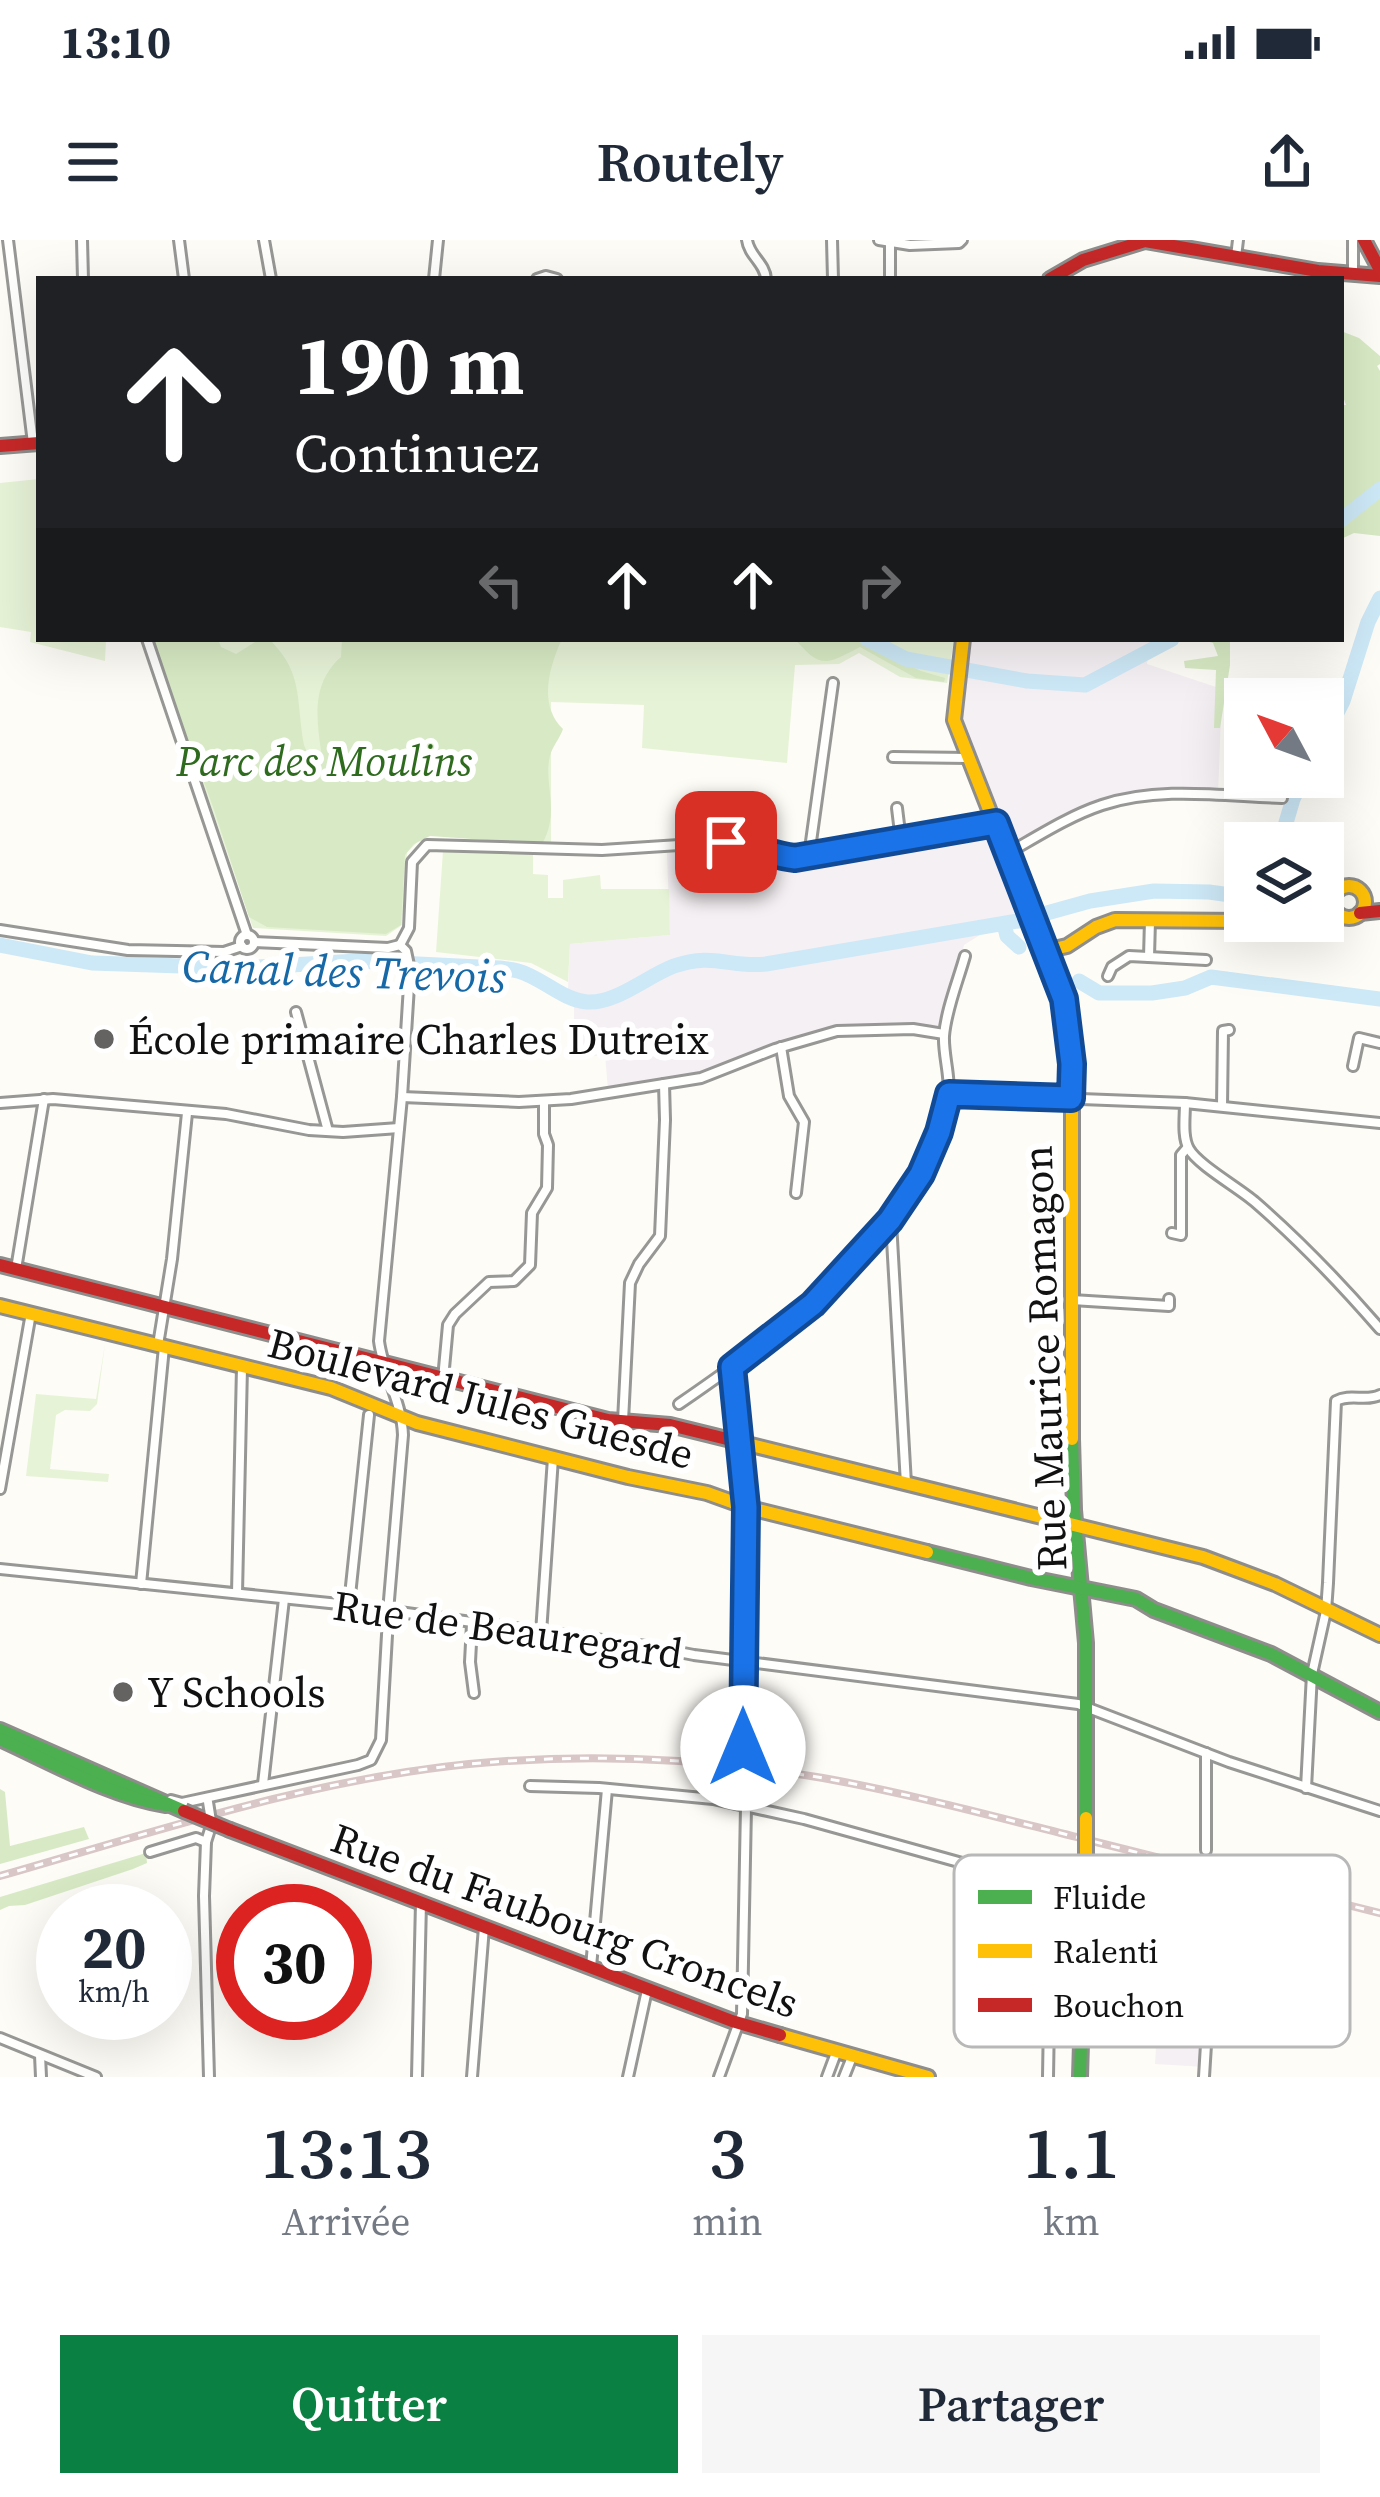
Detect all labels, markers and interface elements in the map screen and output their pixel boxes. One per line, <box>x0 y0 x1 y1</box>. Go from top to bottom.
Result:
text: 13:10 <box>60 11 171 73</box>
text: Routely <box>597 125 783 199</box>
icon: menu <box>60 129 126 195</box>
icon: share <box>1254 129 1320 195</box>
text: 190 m <box>294 307 525 422</box>
icon: ahead <box>96 324 252 480</box>
text: Continuez <box>294 416 539 490</box>
icon: left <box>468 552 534 618</box>
icon: ahead <box>594 552 660 618</box>
icon: ahead <box>720 552 786 618</box>
icon: right <box>846 552 912 618</box>
north arrow <box>1224 678 1344 798</box>
map controls <box>1224 678 1344 942</box>
park label: Parc des Moulins <box>175 732 473 790</box>
pin <box>675 791 777 893</box>
icon: arrive <box>693 809 759 875</box>
button: layers <box>1224 822 1344 942</box>
water label: Canal des Trevois <box>181 934 508 1008</box>
place label: École primaire Charles Dutreix <box>128 1010 709 1068</box>
marker: École primaire Charles Dutreix <box>91 1026 117 1052</box>
street label: Rue Maurice Romagon <box>1008 1144 1080 1572</box>
street label: Boulevard Jules Guesde <box>262 1313 700 1483</box>
street label: Rue de Beauregard <box>329 1576 687 1682</box>
place label: Y Schools <box>147 1663 325 1721</box>
marker: Y Schools <box>110 1679 136 1705</box>
position arrow <box>680 1685 806 1811</box>
street label: Rue du Faubourg Croncels <box>323 1808 807 2032</box>
legend <box>954 1855 1350 2047</box>
text: Fluide <box>1053 1875 1146 1920</box>
speed limit sign: 30 <box>216 1884 372 2040</box>
text: 20 <box>81 1906 147 1988</box>
text: Ralenti <box>1053 1929 1158 1974</box>
text: km/h <box>78 1971 150 2012</box>
text: Bouchon <box>1053 1983 1184 2028</box>
text: 13:13 <box>260 2103 432 2202</box>
text: 3 <box>709 2103 746 2202</box>
text: 1.1 <box>1023 2103 1120 2202</box>
text: Arrivée <box>282 2195 410 2248</box>
text: min <box>692 2195 763 2248</box>
text: km <box>1043 2195 1100 2248</box>
button: Quitter <box>60 2335 678 2473</box>
button: Partager <box>702 2335 1320 2473</box>

